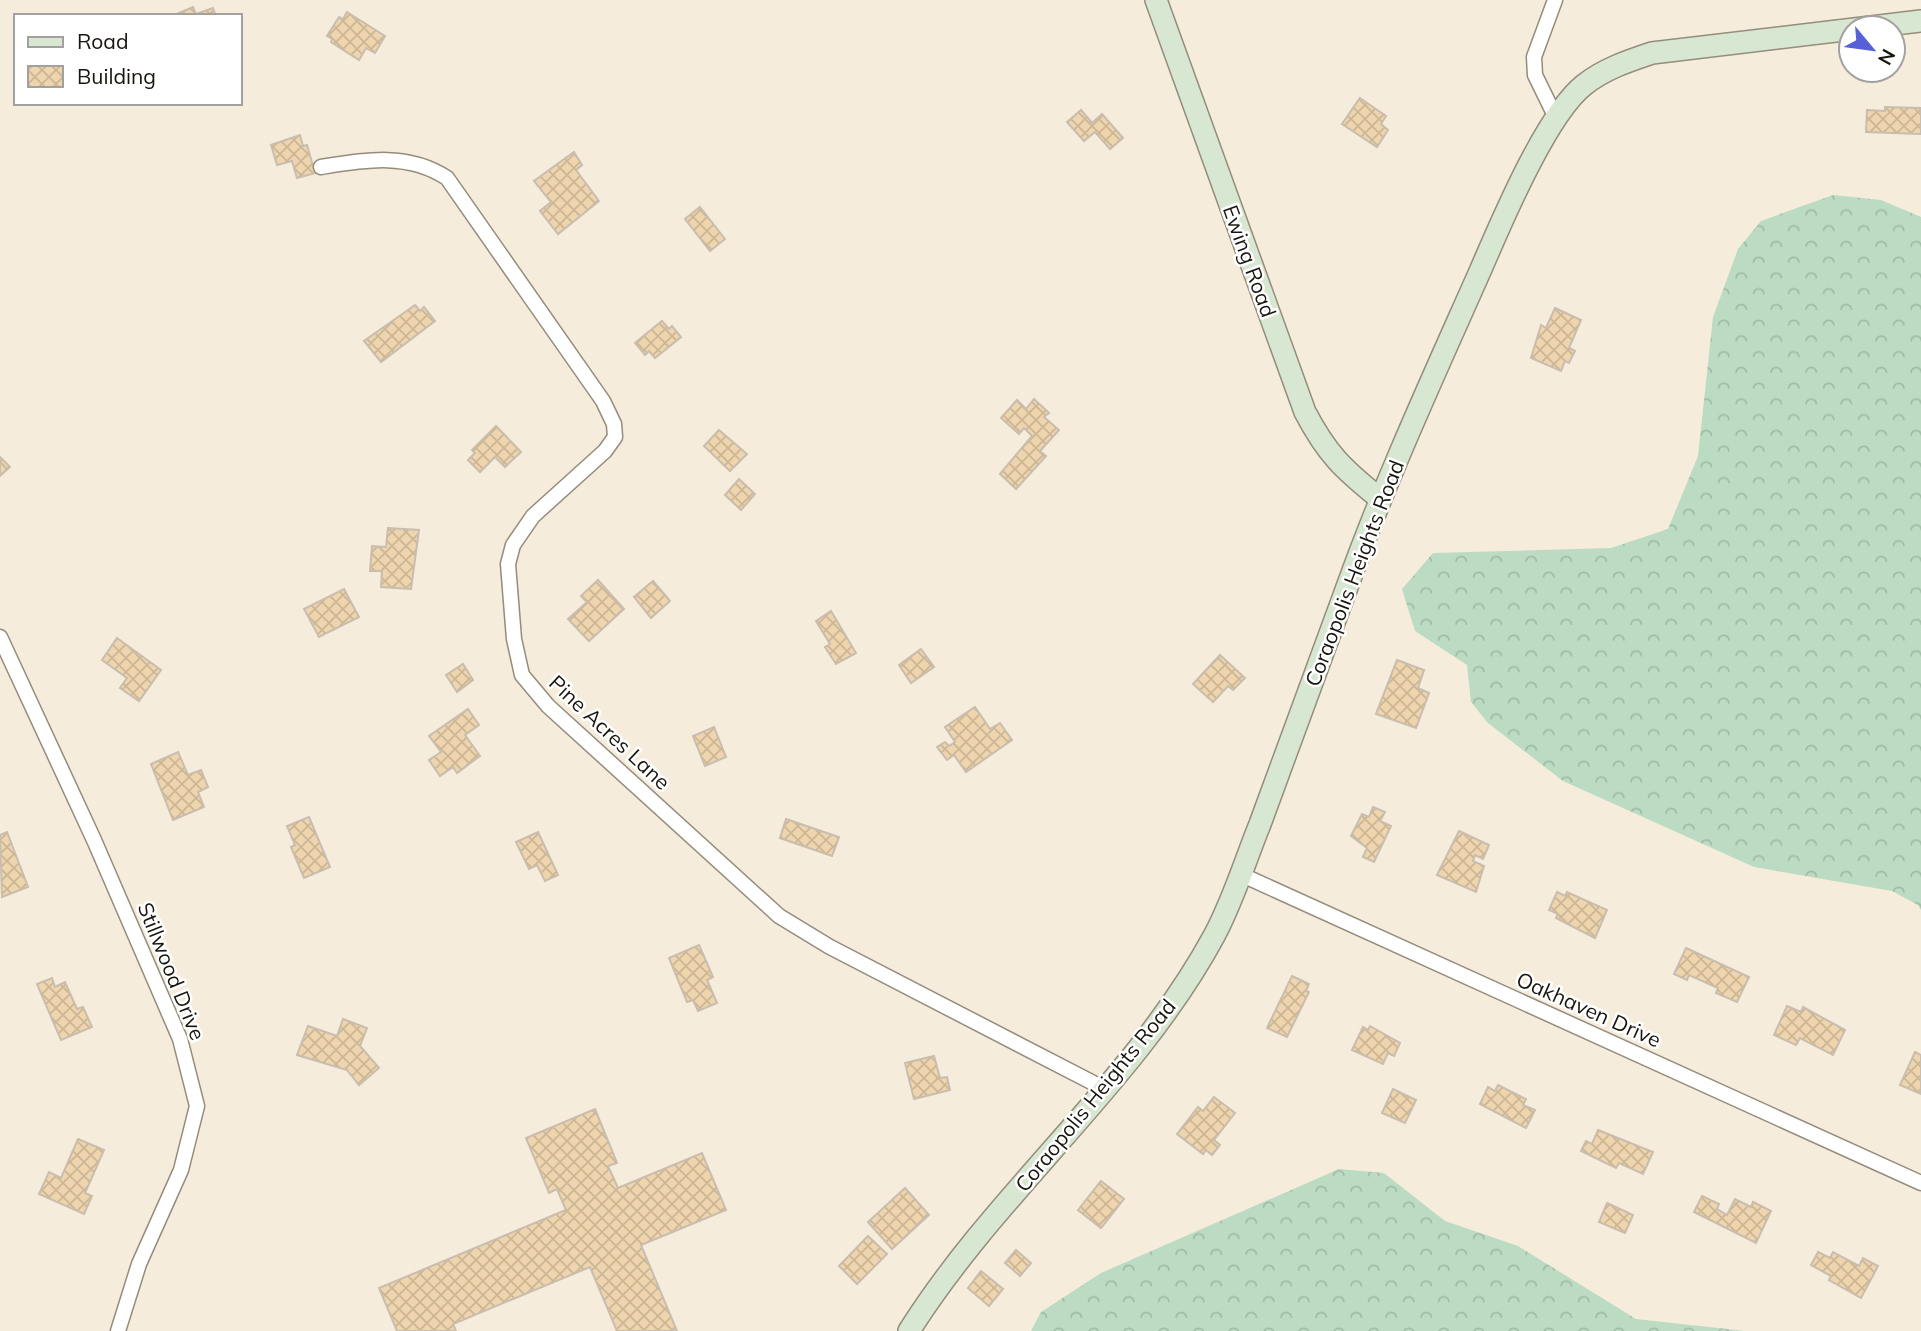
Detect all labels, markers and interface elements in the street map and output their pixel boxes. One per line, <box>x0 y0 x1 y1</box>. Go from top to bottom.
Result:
legend <box>14 14 242 105</box>
north arrow <box>1837 14 1907 84</box>
text: Road <box>77 28 128 54</box>
text: N <box>1873 45 1901 69</box>
text: Building <box>77 63 156 89</box>
street label: Ewing Road <box>1218 201 1282 321</box>
street label: Coraopolis Heights Road <box>1299 456 1409 690</box>
street label: Pine Acres Lane <box>544 669 676 795</box>
street label: Stillwood Drive <box>133 898 211 1044</box>
street label: Oakhaven Drive <box>1513 966 1665 1052</box>
street label: Coraopolis Heights Road <box>1009 993 1181 1197</box>

